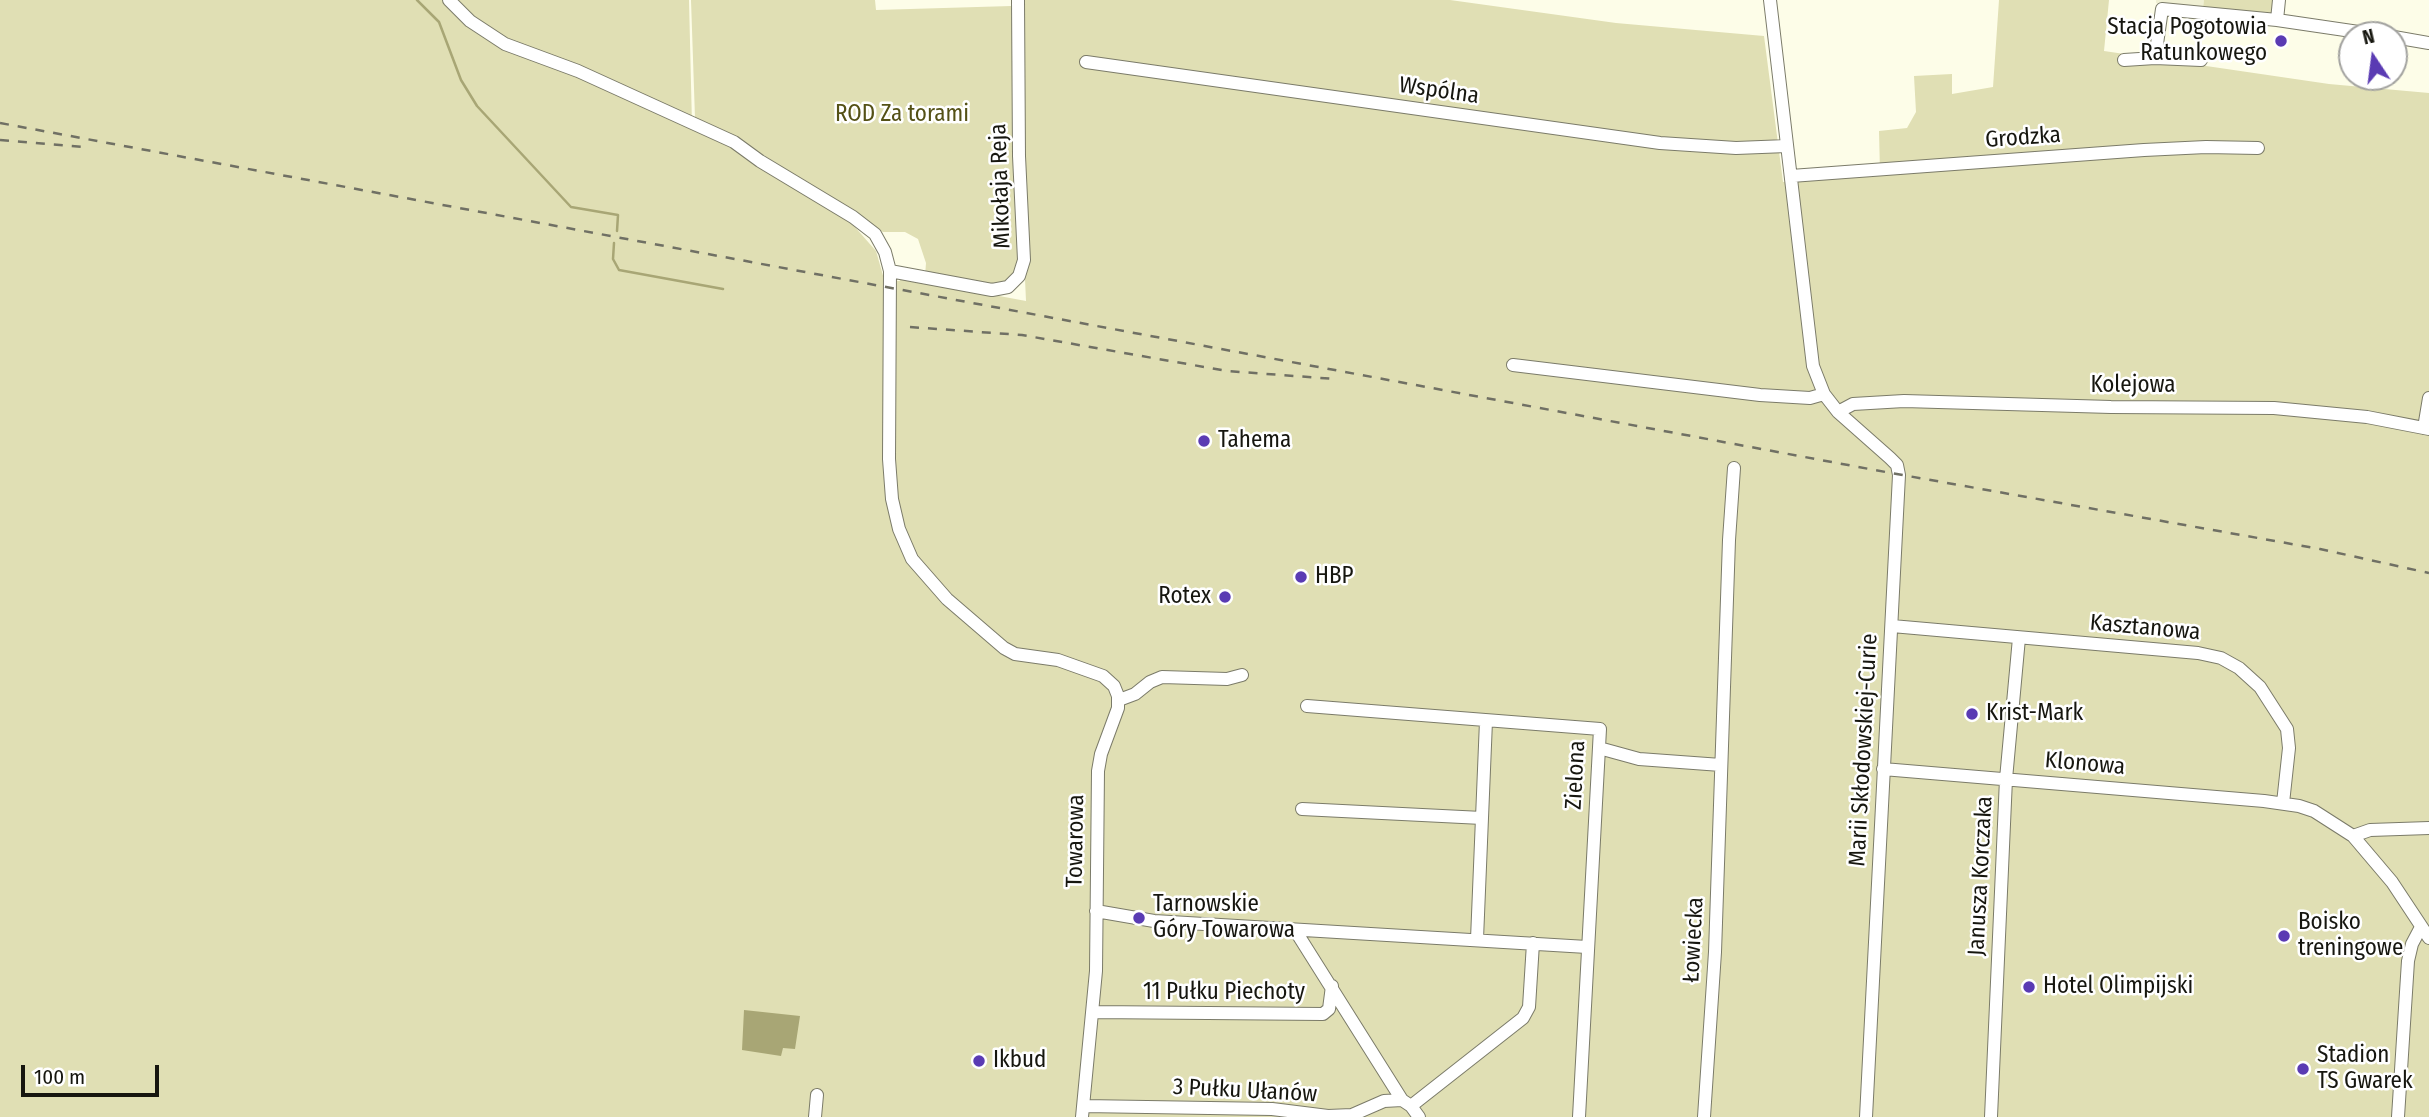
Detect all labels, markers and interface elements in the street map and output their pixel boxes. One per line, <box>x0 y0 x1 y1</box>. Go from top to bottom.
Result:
place label: Stacja Pogotowia Ratunkowego <box>2107 14 2267 68</box>
north arrow <box>2338 21 2408 91</box>
text: N <box>2360 25 2377 49</box>
marker: Stacja Pogotowia Ratunkowego <box>2273 33 2289 49</box>
street label: Wspólna <box>1397 72 1481 110</box>
park label: ROD Za torami <box>835 101 969 129</box>
street label: Grodzka <box>1984 122 2062 154</box>
street label: Mikołaja Reja <box>985 123 1017 249</box>
street label: Kolejowa <box>2090 372 2176 400</box>
place label: Tahema <box>1218 427 1291 455</box>
marker: Tahema <box>1196 433 1212 449</box>
place label: HBP <box>1315 563 1354 591</box>
marker: HBP <box>1293 569 1309 585</box>
place label: Rotex <box>1158 583 1211 611</box>
marker: Rotex <box>1217 589 1233 605</box>
street label: Kasztanowa <box>2089 609 2201 647</box>
street label: Marii Skłodowskiej-Curie <box>1844 633 1884 867</box>
place label: Krist-Mark <box>1986 700 2083 728</box>
marker: Krist-Mark <box>1964 706 1980 722</box>
street label: Zielona <box>1560 740 1592 810</box>
street label: Klonowa <box>2044 747 2126 781</box>
street label: Towarowa <box>1061 794 1091 888</box>
street label: Janusza Korczaka <box>1963 795 1999 957</box>
place label: Tarnowskie Góry Towarowa <box>1153 891 1295 945</box>
street label: Łowiecka <box>1678 896 1710 984</box>
place label: Boisko treningowe <box>2298 909 2403 963</box>
marker: Tarnowskie Góry Towarowa <box>1131 910 1147 926</box>
marker: Boisko treningowe <box>2276 928 2292 944</box>
place label: Hotel Olimpijski <box>2043 973 2193 1001</box>
street label: 11 Pułku Piechoty <box>1143 979 1305 1007</box>
marker: Hotel Olimpijski <box>2021 979 2037 995</box>
place label: Stadion TS Gwarek <box>2317 1042 2413 1096</box>
place label: Ikbud <box>993 1047 1046 1075</box>
scale bar <box>24 1050 163 1094</box>
marker: Ikbud <box>971 1053 987 1069</box>
marker: Stadion TS Gwarek <box>2295 1061 2311 1077</box>
text: 100 m <box>34 1064 85 1090</box>
street label: 3 Pułku Ułanów <box>1172 1073 1318 1109</box>

